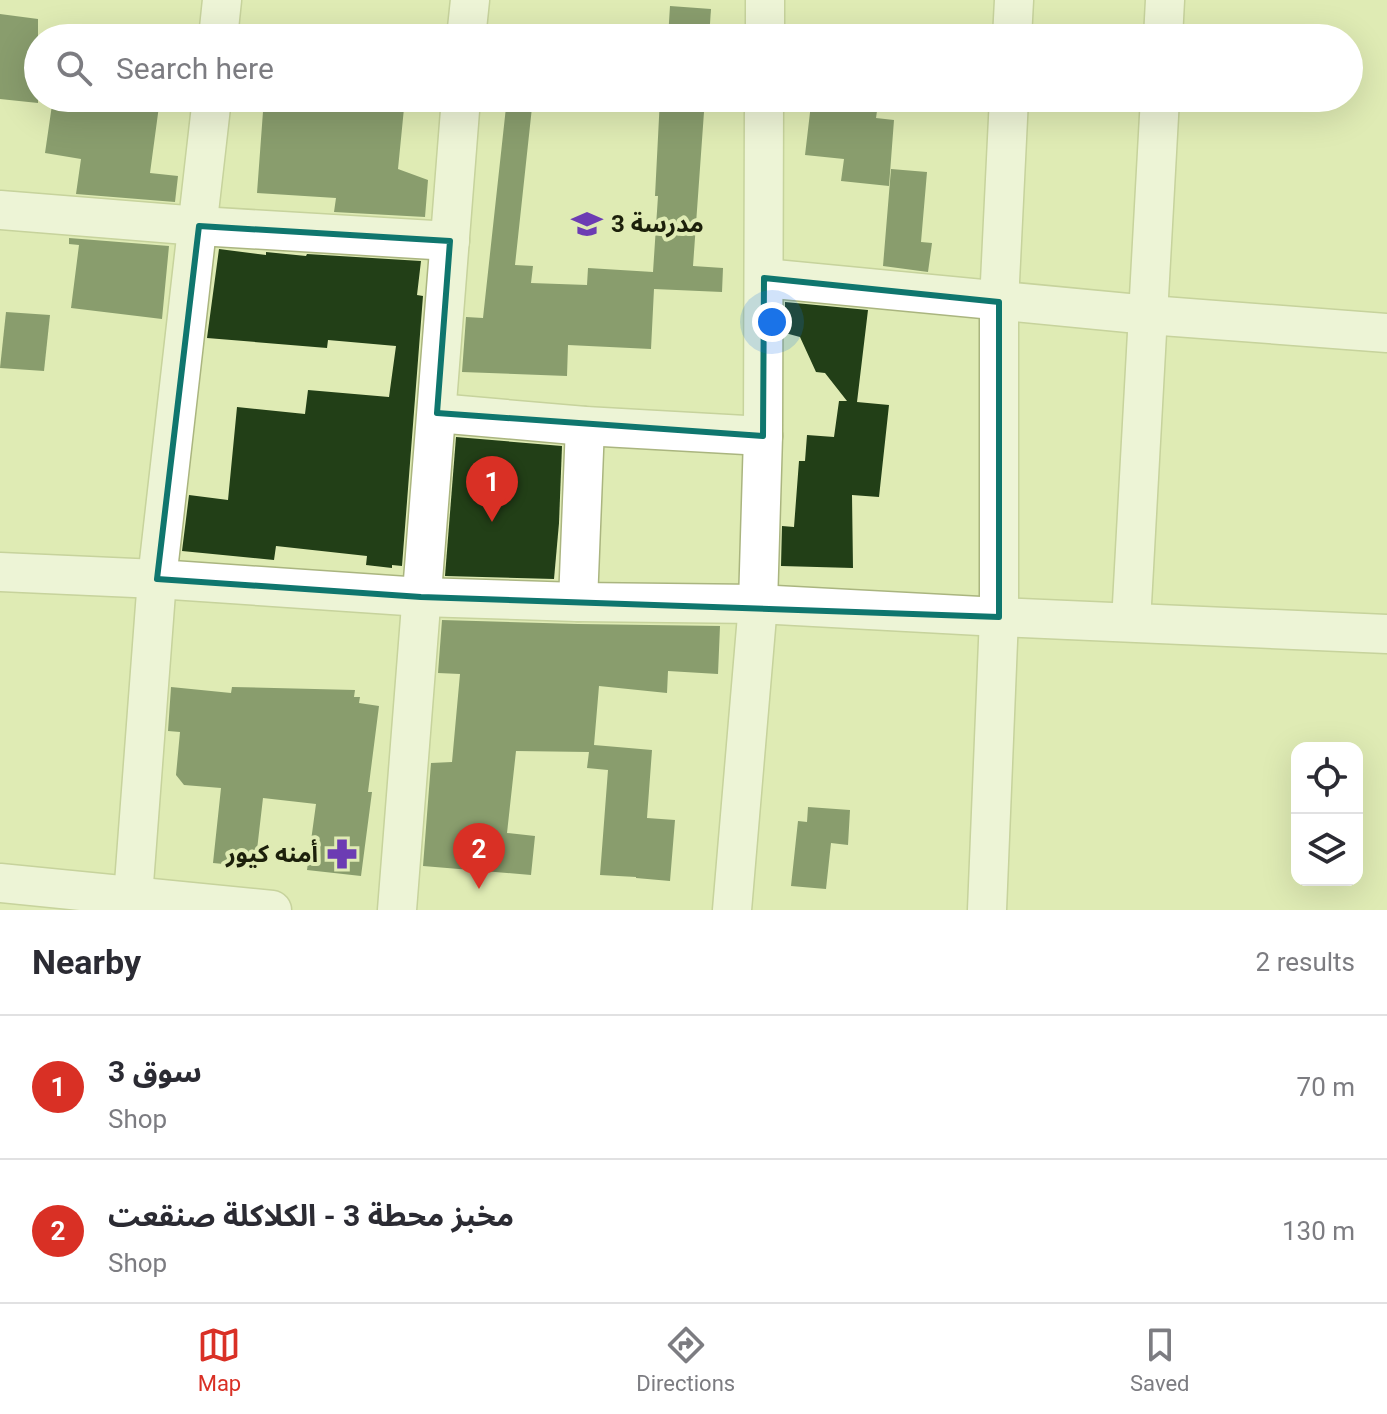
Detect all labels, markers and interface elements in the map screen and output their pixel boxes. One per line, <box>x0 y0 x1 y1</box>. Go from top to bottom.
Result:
search box <box>24 24 1363 112</box>
icon: search <box>52 46 96 90</box>
text: Search here <box>116 51 274 86</box>
school or university icon: مدرسة 3 <box>570 207 604 241</box>
place label: مدرسة 3 <box>611 210 704 238</box>
your location <box>752 302 792 342</box>
pin: 1 <box>466 456 518 522</box>
map controls <box>1291 742 1363 886</box>
button: locate <box>1291 742 1363 814</box>
button: layers <box>1291 814 1363 886</box>
pin: 2 <box>453 823 505 889</box>
pharmacy icon: أمنه كيور <box>325 837 359 871</box>
place label: أمنه كيور <box>225 839 318 868</box>
text: Nearby <box>32 942 141 982</box>
text: 2 results <box>1256 947 1355 977</box>
text: سوق 3 <box>108 1054 202 1089</box>
text: 1 <box>51 1072 65 1102</box>
text: 70 m <box>1297 1072 1355 1102</box>
text: Shop <box>108 1104 167 1134</box>
text: مخبز محطة 3 - الكلاكلة صنقعت <box>108 1198 514 1233</box>
text: 2 <box>51 1216 65 1246</box>
text: 130 m <box>1282 1216 1355 1246</box>
text: Shop <box>108 1248 167 1278</box>
tab: Map <box>197 1323 241 1396</box>
tab: Directions <box>636 1323 735 1396</box>
tab: Saved <box>1130 1323 1190 1396</box>

